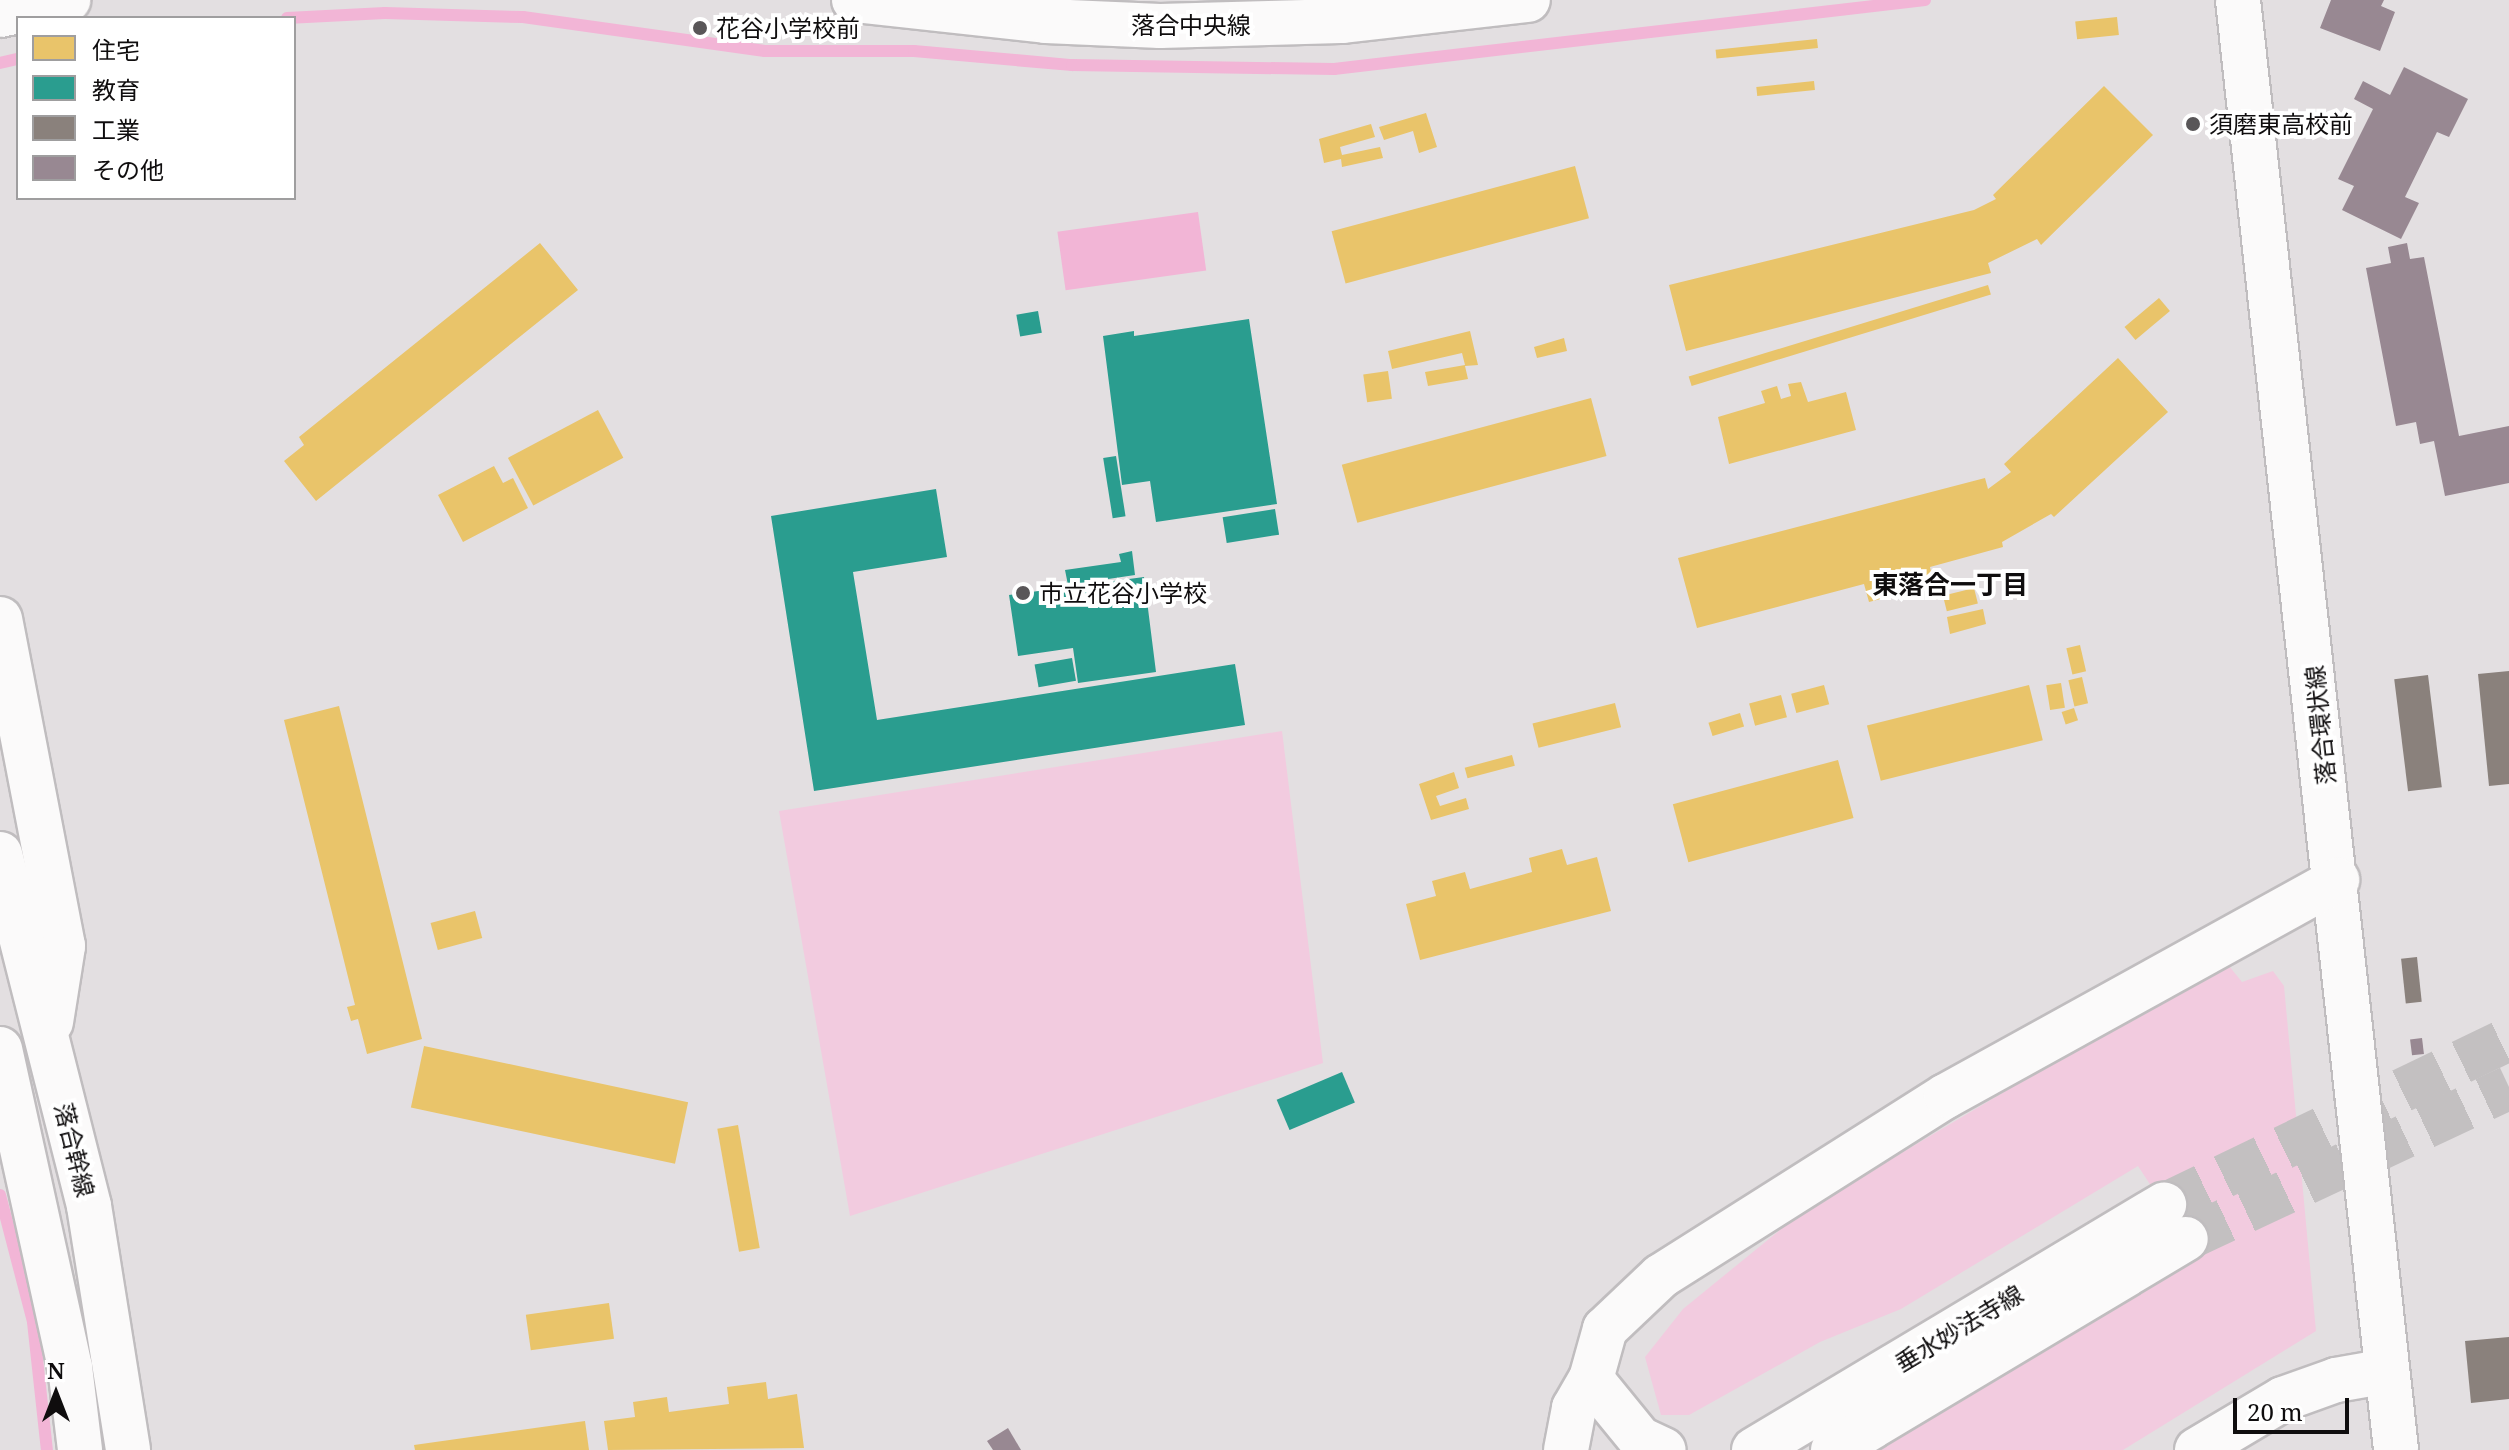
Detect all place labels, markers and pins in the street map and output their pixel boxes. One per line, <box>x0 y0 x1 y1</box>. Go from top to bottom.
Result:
place label: 花谷小学校前 <box>716 14 860 42</box>
marker: 花谷小学校前 <box>691 19 709 37</box>
place label: 須磨東高校前 <box>2209 110 2353 138</box>
marker: 須磨東高校前 <box>2184 115 2202 133</box>
place label: 市立花谷小学校 <box>1039 579 1207 607</box>
marker: 市立花谷小学校 <box>1014 584 1032 602</box>

